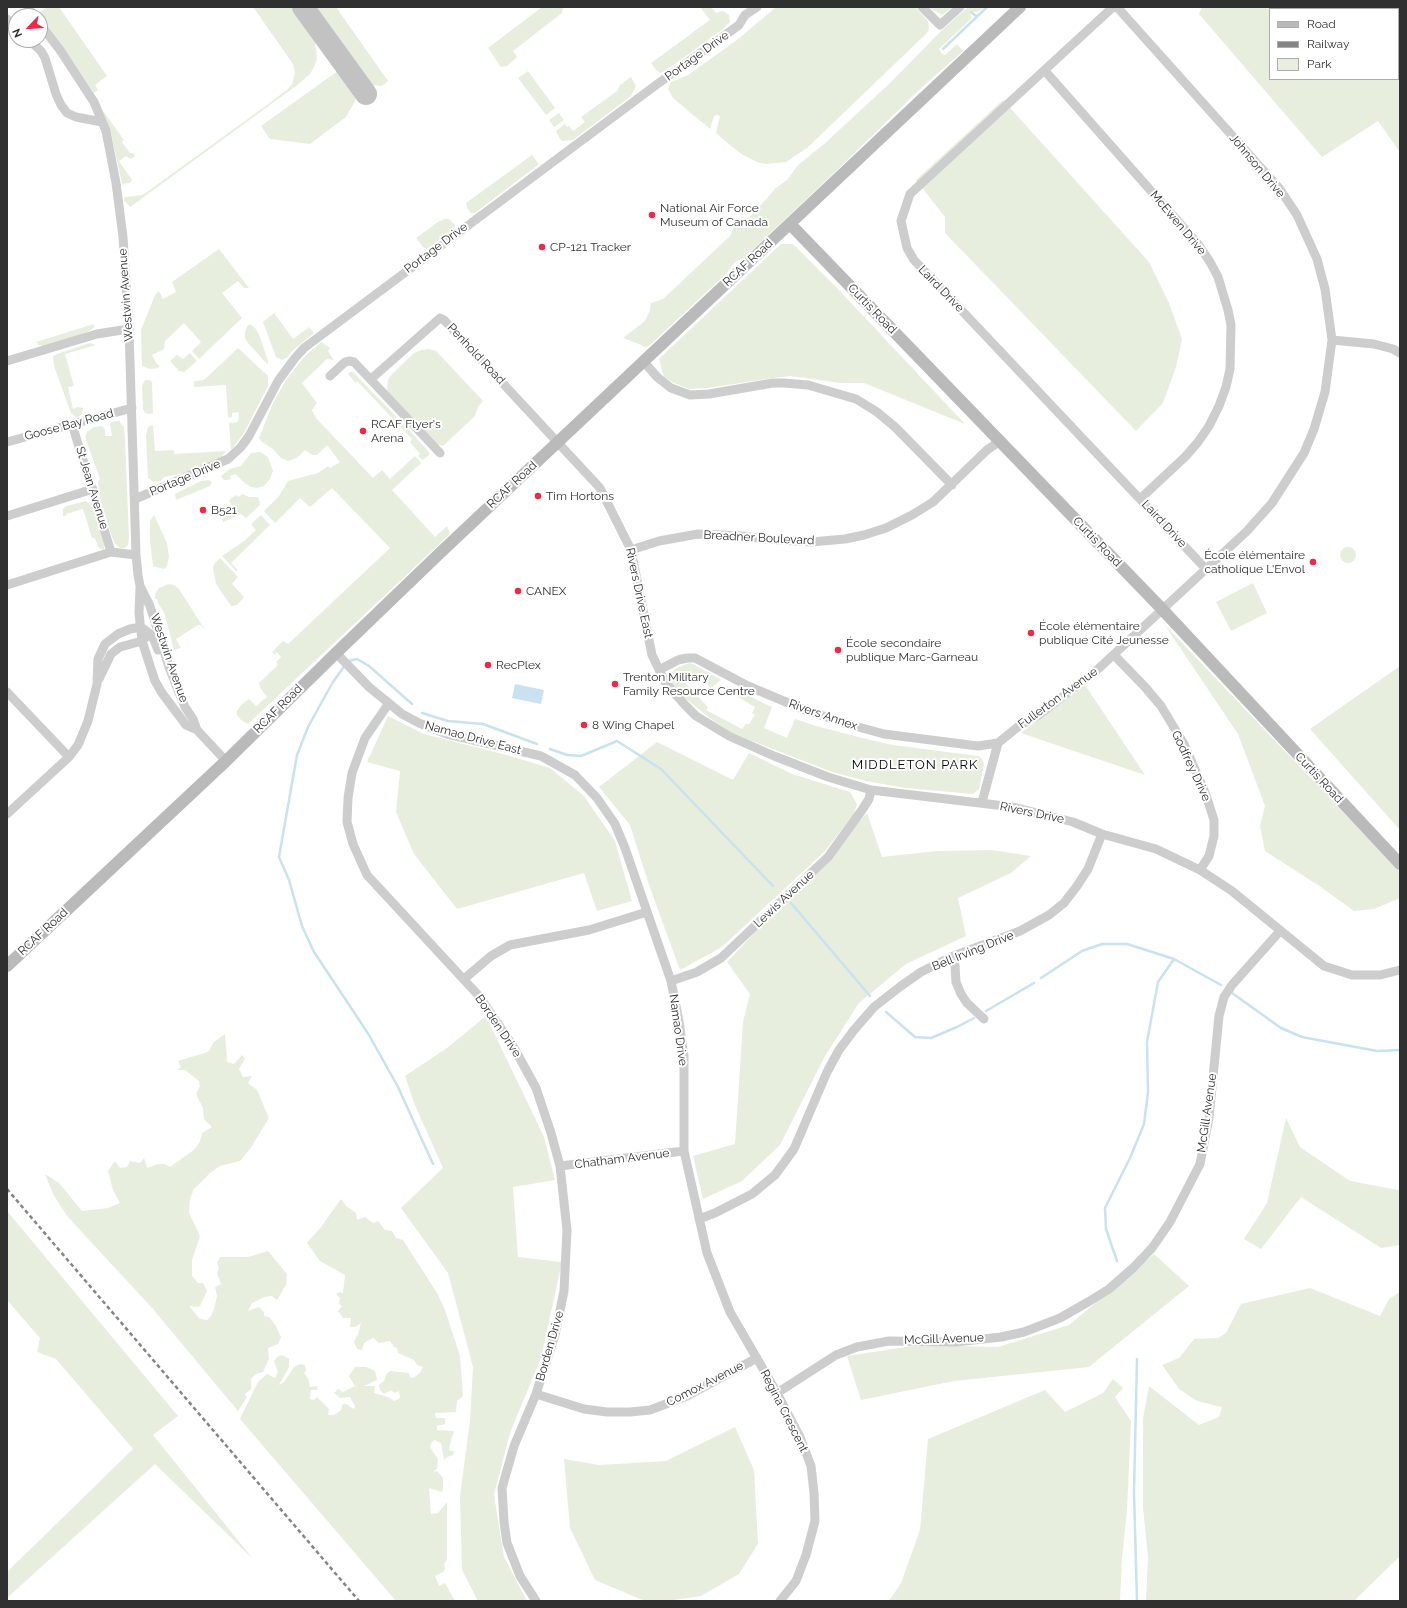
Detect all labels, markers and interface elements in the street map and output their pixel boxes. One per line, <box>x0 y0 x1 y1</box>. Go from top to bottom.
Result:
north arrow <box>8 8 48 48</box>
legend <box>1269 8 1399 80</box>
text: Road <box>1307 17 1336 31</box>
text: N <box>10 26 25 39</box>
street label: Portage Drive <box>662 28 732 84</box>
text: Railway <box>1307 37 1349 51</box>
text: Park <box>1307 57 1332 71</box>
street label: Johnson Drive <box>1226 131 1288 201</box>
street label: McEwen Drive <box>1147 188 1209 258</box>
place label: National Air Force Museum of Canada <box>660 201 768 229</box>
marker: National Air Force Museum of Canada <box>647 210 657 220</box>
street label: Portage Drive <box>402 220 470 276</box>
street label: RCAF Road <box>720 236 776 290</box>
place label: CP-121 Tracker <box>550 240 631 254</box>
marker: CP-121 Tracker <box>537 242 547 252</box>
street label: Westwin Avenue <box>116 248 136 342</box>
street label: Laird Drive <box>915 263 967 315</box>
street label: Curtis Road <box>845 281 899 337</box>
street label: Penhold Road <box>444 321 508 387</box>
street label: Goose Bay Road <box>23 406 115 444</box>
place label: RCAF Flyer's Arena <box>371 417 441 445</box>
marker: RCAF Flyer's Arena <box>358 426 368 436</box>
street label: St Jean Avenue <box>73 445 111 531</box>
street label: Portage Drive <box>147 457 223 499</box>
street label: RCAF Road <box>484 458 540 512</box>
place label: Tim Hortons <box>546 489 614 503</box>
marker: Tim Hortons <box>533 491 543 501</box>
street label: Laird Drive <box>1138 497 1190 551</box>
place label: B521 <box>211 503 237 517</box>
marker: B521 <box>198 505 208 515</box>
street label: Curtis Road <box>1070 514 1124 570</box>
street label: Breadner Boulevard <box>703 528 815 548</box>
street label: Rivers Drive East <box>622 547 656 639</box>
place label: École élémentaire catholique L'Envol <box>1204 548 1305 576</box>
marker: École élémentaire catholique L'Envol <box>1308 557 1318 567</box>
place label: CANEX <box>526 584 566 598</box>
marker: CANEX <box>513 586 523 596</box>
street label: Westwin Avenue <box>147 612 191 704</box>
place label: École élémentaire publique Cité Jeunesse <box>1039 619 1169 647</box>
marker: École élémentaire publique Cité Jeunesse <box>1026 628 1036 638</box>
place label: École secondaire publique Marc-Garneau <box>846 636 978 664</box>
marker: École secondaire publique Marc-Garneau <box>833 645 843 655</box>
place label: RecPlex <box>496 658 541 672</box>
marker: RecPlex <box>483 660 493 670</box>
street label: Fullerton Avenue <box>1015 664 1101 732</box>
place label: Trenton Military Family Resource Centre <box>623 670 755 698</box>
marker: Trenton Military Family Resource Centre <box>610 679 620 689</box>
street label: RCAF Road <box>251 682 305 736</box>
street label: Rivers Annex <box>787 697 859 733</box>
street label: Namao Drive East <box>423 718 523 758</box>
place label: 8 Wing Chapel <box>592 718 674 732</box>
marker: 8 Wing Chapel <box>579 720 589 730</box>
street label: Godfrey Drive <box>1168 728 1214 804</box>
street label: Curtis Road <box>1292 750 1346 806</box>
district label: MIDDLETON PARK <box>852 757 978 773</box>
street label: Rivers Drive <box>999 799 1065 827</box>
street label: Lewis Avenue <box>751 867 817 931</box>
street label: RCAF Road <box>15 905 71 959</box>
street label: Bell Irving Drive <box>930 928 1016 974</box>
street label: Borden Drive <box>472 992 524 1060</box>
street label: Namao Drive <box>666 993 690 1067</box>
street label: McGill Avenue <box>1194 1072 1220 1154</box>
street label: Chatham Avenue <box>574 1146 670 1172</box>
street label: Borden Drive <box>533 1309 567 1383</box>
street label: McGill Avenue <box>904 1330 984 1348</box>
street label: Comox Avenue <box>664 1358 746 1410</box>
street label: Regina Crescent <box>757 1367 811 1455</box>

